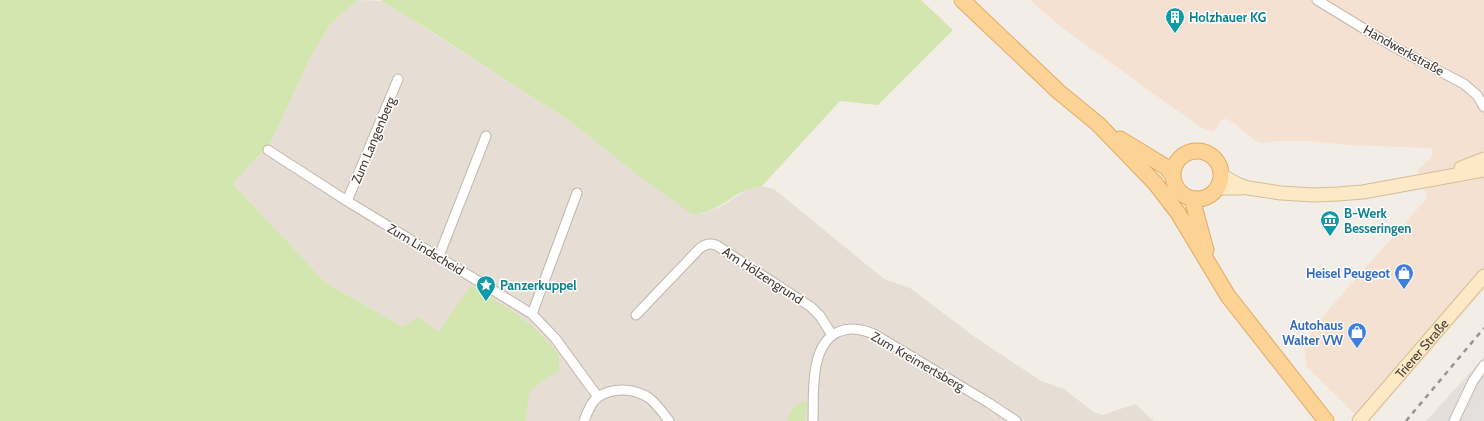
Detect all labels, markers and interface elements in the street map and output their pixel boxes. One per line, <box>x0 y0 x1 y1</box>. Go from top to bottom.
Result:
building icon: Holzhauer KG <box>1164 6 1186 34</box>
place label: Holzhauer KG <box>1189 9 1267 25</box>
street label: Handwerkstraße <box>1361 21 1447 79</box>
street label: Zum Langenberg <box>348 94 399 186</box>
place label: B-Werk Besseringen <box>1344 205 1411 236</box>
museum icon: B-Werk Besseringen <box>1319 209 1341 237</box>
street label: Zum Lindscheid <box>385 220 467 278</box>
street label: Am Hölzengrund <box>720 243 806 307</box>
shop icon: Heisel Peugeot <box>1393 262 1415 290</box>
place label: Heisel Peugeot <box>1306 265 1391 281</box>
place icon: Panzerkuppel <box>475 274 497 302</box>
place label: Panzerkuppel <box>500 277 577 293</box>
street label: Trierer Straße <box>1392 315 1452 381</box>
place label: Autohaus Walter VW <box>1282 317 1343 348</box>
shop icon: Autohaus Walter VW <box>1346 321 1368 349</box>
street label: Zum Kreimertsberg <box>869 328 968 394</box>

